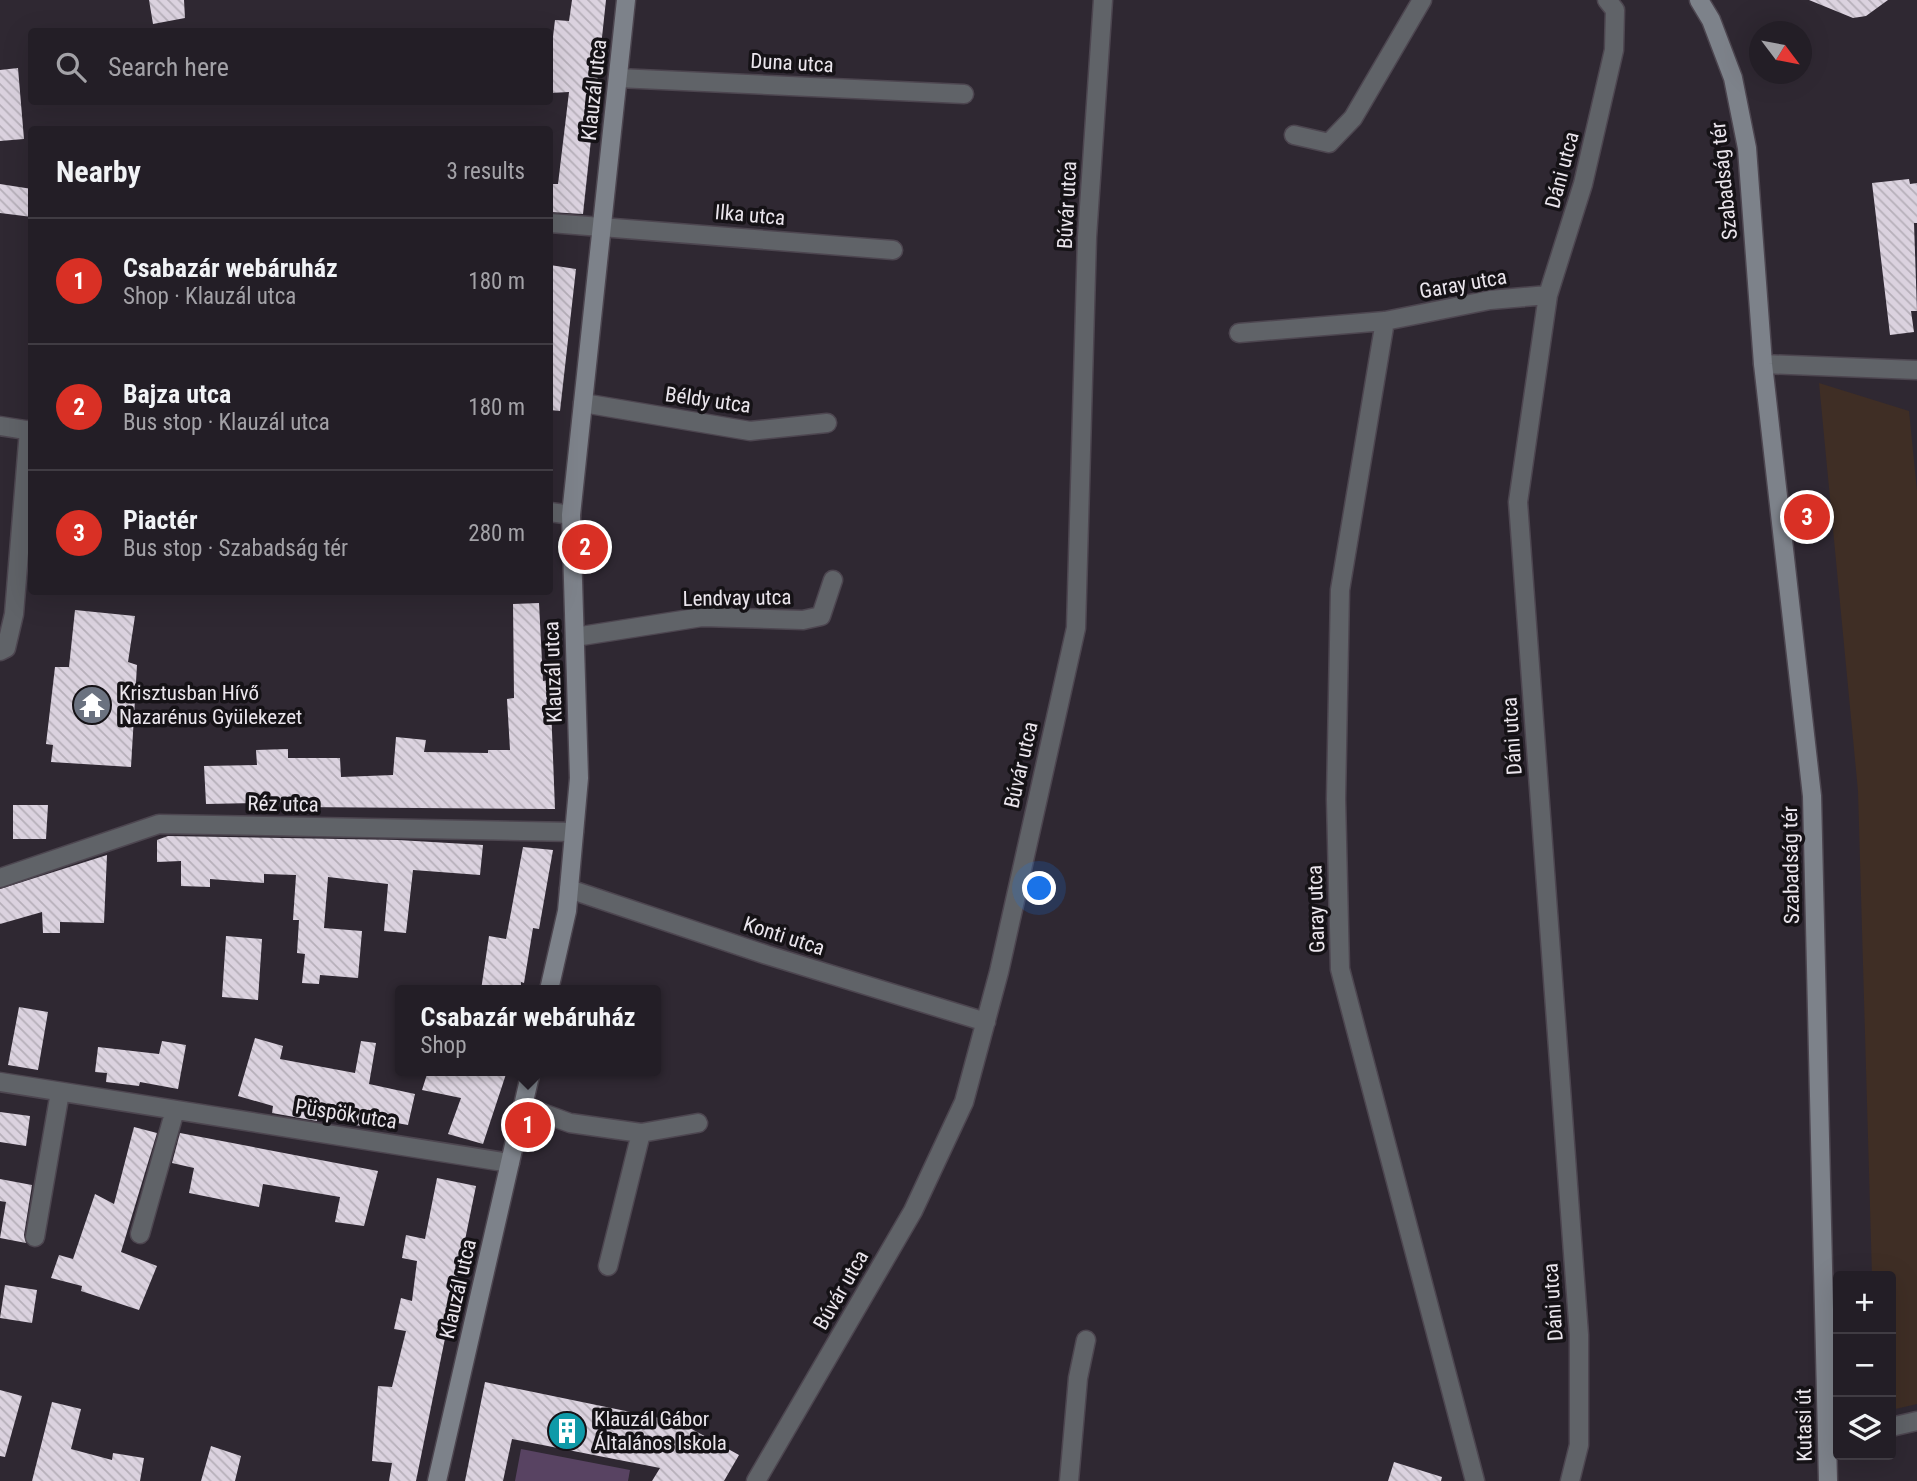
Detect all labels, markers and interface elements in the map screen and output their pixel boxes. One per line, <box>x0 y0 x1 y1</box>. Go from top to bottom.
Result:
north arrow <box>1749 21 1812 84</box>
search box <box>28 28 553 105</box>
street label: Klauzál utca <box>577 38 611 142</box>
icon: search <box>52 48 90 86</box>
street label: Duna utca <box>750 49 834 77</box>
text: Search here <box>108 52 229 82</box>
street label: Szabadság tér <box>1706 121 1742 241</box>
street label: Dáni utca <box>1540 129 1584 211</box>
text: Nearby <box>56 154 141 189</box>
text: 3 results <box>447 158 525 185</box>
street label: Búvár utca <box>1053 161 1081 249</box>
street label: Ilka utca <box>714 200 786 230</box>
text: Csabazár webáruház <box>123 253 338 283</box>
street label: Garay utca <box>1418 265 1508 303</box>
text: 1 <box>73 268 85 295</box>
text: 180 m <box>468 268 525 295</box>
text: Shop · Klauzál utca <box>123 283 296 310</box>
text: Bajza utca <box>123 379 231 409</box>
street label: Béldy utca <box>664 382 752 418</box>
text: 2 <box>73 394 85 421</box>
text: 180 m <box>468 394 525 421</box>
text: Bus stop · Klauzál utca <box>123 409 330 436</box>
pin: 3 <box>1784 491 1830 543</box>
text: Piactér <box>123 505 198 535</box>
text: 3 <box>73 520 85 547</box>
text: 280 m <box>468 520 525 547</box>
pin: 2 <box>562 521 608 573</box>
text: Bus stop · Szabadság tér <box>123 535 348 562</box>
street label: Lendvay utca <box>682 585 792 611</box>
street label: Klauzál utca <box>539 621 567 723</box>
place label: Krisztusban Hívő Nazarénus Gyülekezet <box>119 681 302 729</box>
temple icon: Krisztusban Hívő Nazarénus Gyülekezet <box>71 684 113 726</box>
street label: Dáni utca <box>1497 696 1527 776</box>
street label: Búvár utca <box>999 719 1043 811</box>
street label: Réz utca <box>247 791 319 817</box>
street label: Szabadság tér <box>1778 806 1804 924</box>
street label: Garay utca <box>1302 865 1330 953</box>
your location <box>1022 871 1056 905</box>
street label: Konti utca <box>740 912 828 960</box>
popup <box>395 985 661 1076</box>
text: Csabazár webáruház <box>421 1002 635 1032</box>
text: Shop <box>421 1032 467 1059</box>
street label: Püspök utca <box>293 1094 399 1134</box>
pin: 1 <box>505 1099 551 1151</box>
street label: Klauzál utca <box>435 1237 481 1341</box>
street label: Búvár utca <box>809 1246 873 1334</box>
street label: Dáni utca <box>1538 1262 1568 1342</box>
map controls <box>1833 1271 1896 1460</box>
button: + <box>1833 1271 1896 1334</box>
button: − <box>1833 1334 1896 1397</box>
street label: Kutasi út <box>1791 1388 1817 1462</box>
button: layers <box>1833 1397 1896 1460</box>
place label: Klauzál Gábor Általános Iskola <box>594 1407 727 1455</box>
building icon: Klauzál Gábor Általános Iskola <box>546 1410 588 1452</box>

